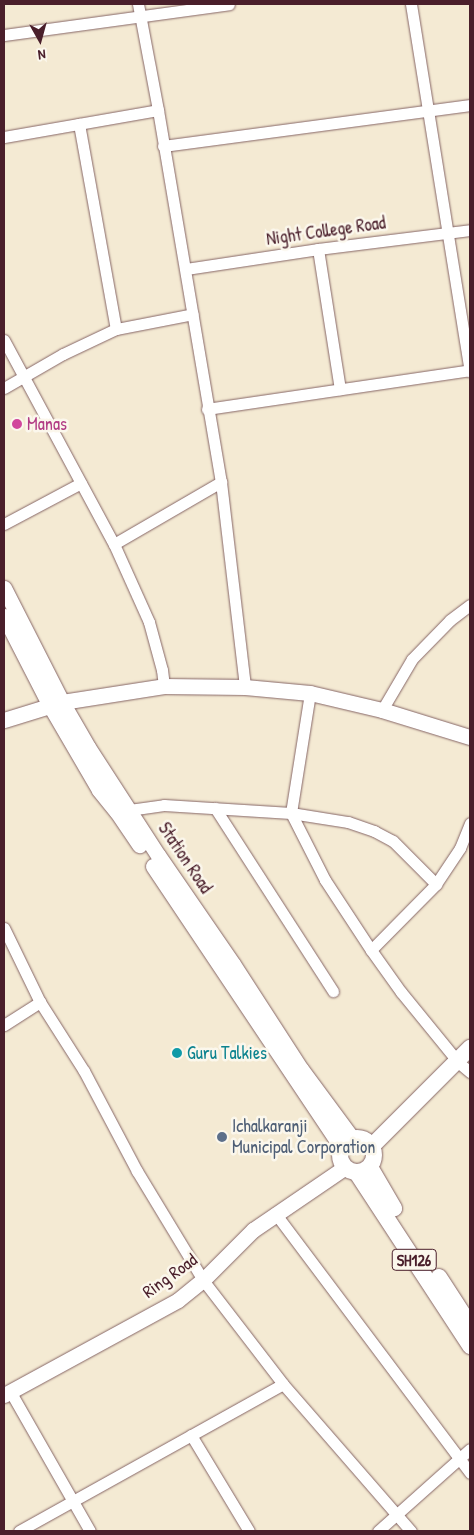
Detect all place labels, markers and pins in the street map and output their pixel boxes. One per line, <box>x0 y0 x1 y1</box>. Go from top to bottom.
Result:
place label: Manas <box>27 413 67 435</box>
marker: Manas <box>11 418 23 430</box>
place label: Guru Talkies <box>187 1042 267 1064</box>
marker: Guru Talkies <box>171 1047 183 1059</box>
place label: Ichalkaranji Municipal Corporation <box>232 1116 375 1158</box>
marker: Ichalkaranji Municipal Corporation <box>216 1131 228 1143</box>

